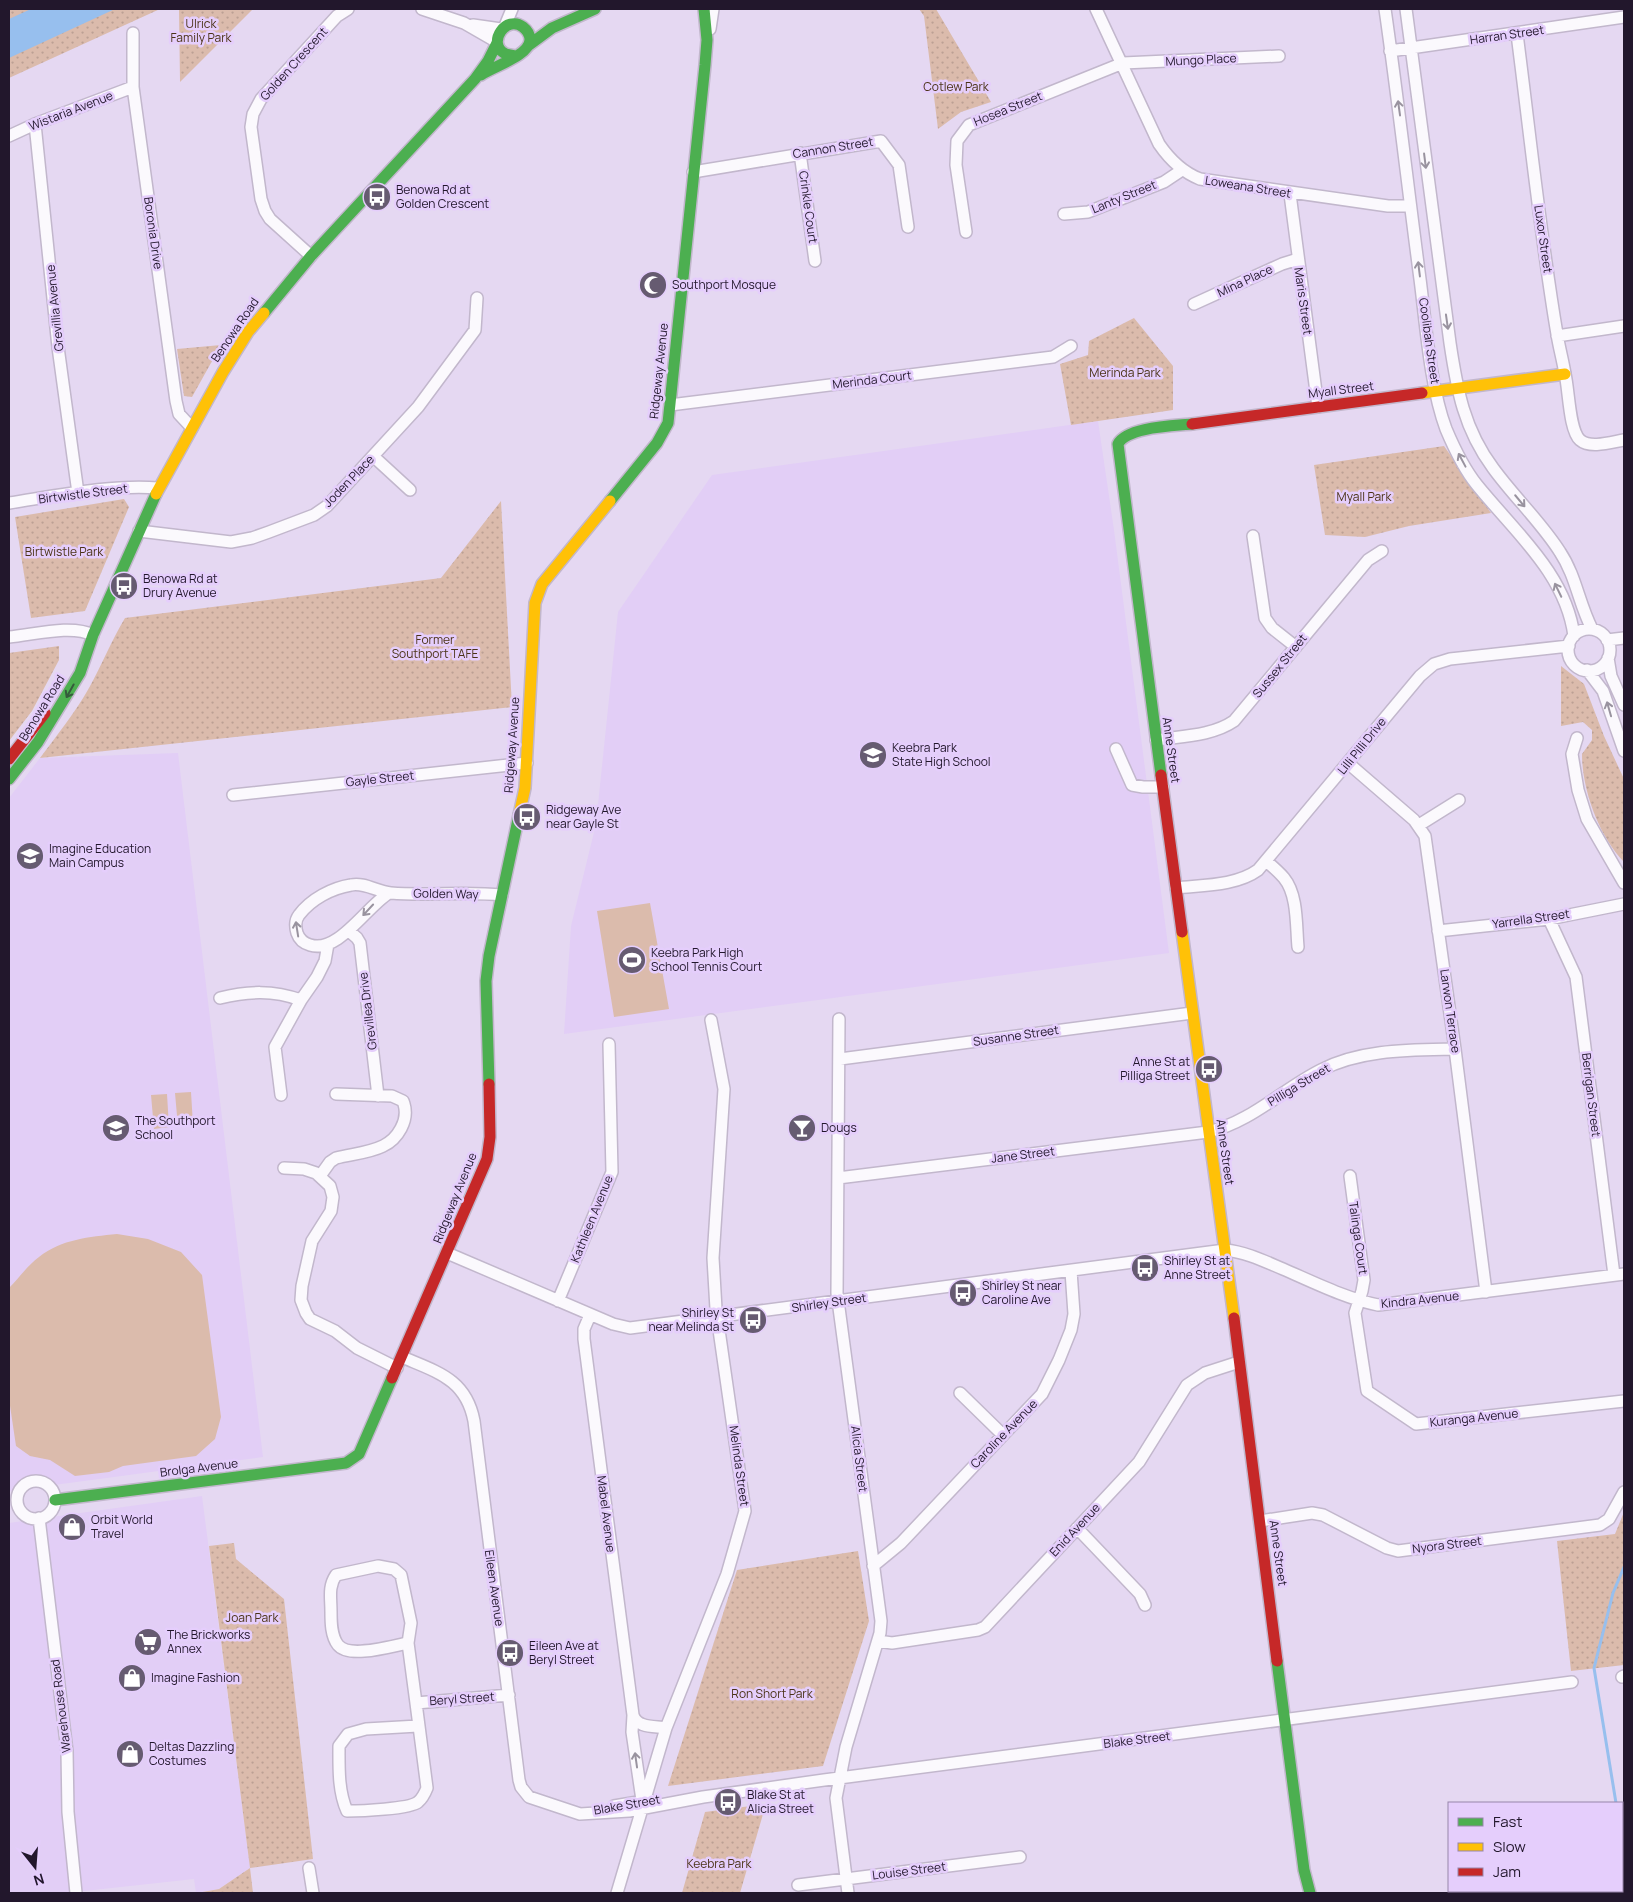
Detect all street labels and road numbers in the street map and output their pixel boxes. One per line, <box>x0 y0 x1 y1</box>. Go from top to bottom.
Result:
street label: Harran Street <box>1469 21 1545 48</box>
street label: Golden Crescent <box>256 23 331 104</box>
street label: Mungo Place <box>1165 49 1237 70</box>
street label: Wistaria Avenue <box>26 87 115 134</box>
street label: Hosea Street <box>971 87 1045 130</box>
street label: Cannon Street <box>791 133 875 162</box>
street label: Crinkle Court <box>795 170 822 244</box>
street label: Loweana Street <box>1204 171 1293 202</box>
street label: Lanty Street <box>1089 176 1159 217</box>
street label: Boronia Drive <box>140 196 167 270</box>
street label: Luxor Street <box>1530 204 1557 274</box>
street label: Mina Place <box>1214 260 1275 301</box>
street label: Grevillia Avenue <box>42 264 67 352</box>
street label: Maris Street <box>1290 266 1317 336</box>
street label: Benowa Road <box>207 294 262 365</box>
street label: Coolibah Street <box>1415 297 1444 385</box>
street label: Ridgeway Avenue <box>645 322 672 420</box>
street label: Merinda Court <box>831 366 913 393</box>
street label: Myall Street <box>1307 377 1375 402</box>
street label: Joden Place <box>319 451 378 510</box>
street label: Birtwistle Street <box>37 480 129 507</box>
street label: Sussex Street <box>1249 630 1311 701</box>
street label: Benowa Road <box>15 672 69 744</box>
street label: Ridgeway Avenue <box>500 696 523 794</box>
street label: Lilli Pilli Drive <box>1333 714 1390 778</box>
street label: Anne Street <box>1158 716 1185 784</box>
street label: Gayle Street <box>345 766 415 791</box>
street label: Golden Way <box>413 884 479 903</box>
street label: Yarrella Street <box>1491 905 1571 932</box>
street label: Larwon Terrace <box>1436 968 1465 1054</box>
street label: Grevillea Drive <box>354 971 381 1051</box>
street label: Susanne Street <box>972 1021 1060 1050</box>
street label: Berrigan Street <box>1578 1052 1605 1138</box>
street label: Pilliga Street <box>1264 1059 1333 1110</box>
street label: Anne Street <box>1212 1118 1239 1186</box>
street label: Jane Street <box>990 1142 1056 1167</box>
street label: Ridgeway Avenue <box>429 1150 480 1246</box>
street label: Kathleen Avenue <box>566 1173 617 1265</box>
street label: Talinga Court <box>1345 1200 1372 1276</box>
street label: Kindra Avenue <box>1380 1287 1460 1312</box>
street label: Shirley Street <box>790 1289 868 1316</box>
street label: Caroline Avenue <box>966 1395 1041 1472</box>
street label: Kuranga Avenue <box>1429 1404 1519 1431</box>
street label: Melinda Street <box>725 1425 754 1508</box>
street label: Alicia Street <box>847 1425 872 1493</box>
street label: Brolga Avenue <box>159 1454 239 1481</box>
street label: Mabel Avenue <box>593 1475 620 1553</box>
street label: Enid Avenue <box>1045 1499 1104 1560</box>
street label: Anne Street <box>1265 1519 1292 1587</box>
street label: Nyora Street <box>1411 1532 1483 1557</box>
street label: Eileen Avenue <box>481 1549 508 1627</box>
street label: Warehouse Road <box>46 1658 75 1754</box>
street label: Beryl Street <box>429 1688 495 1709</box>
street label: Blake Street <box>1102 1727 1172 1752</box>
street label: Blake Street <box>592 1790 662 1819</box>
street label: Louise Street <box>871 1858 947 1883</box>

